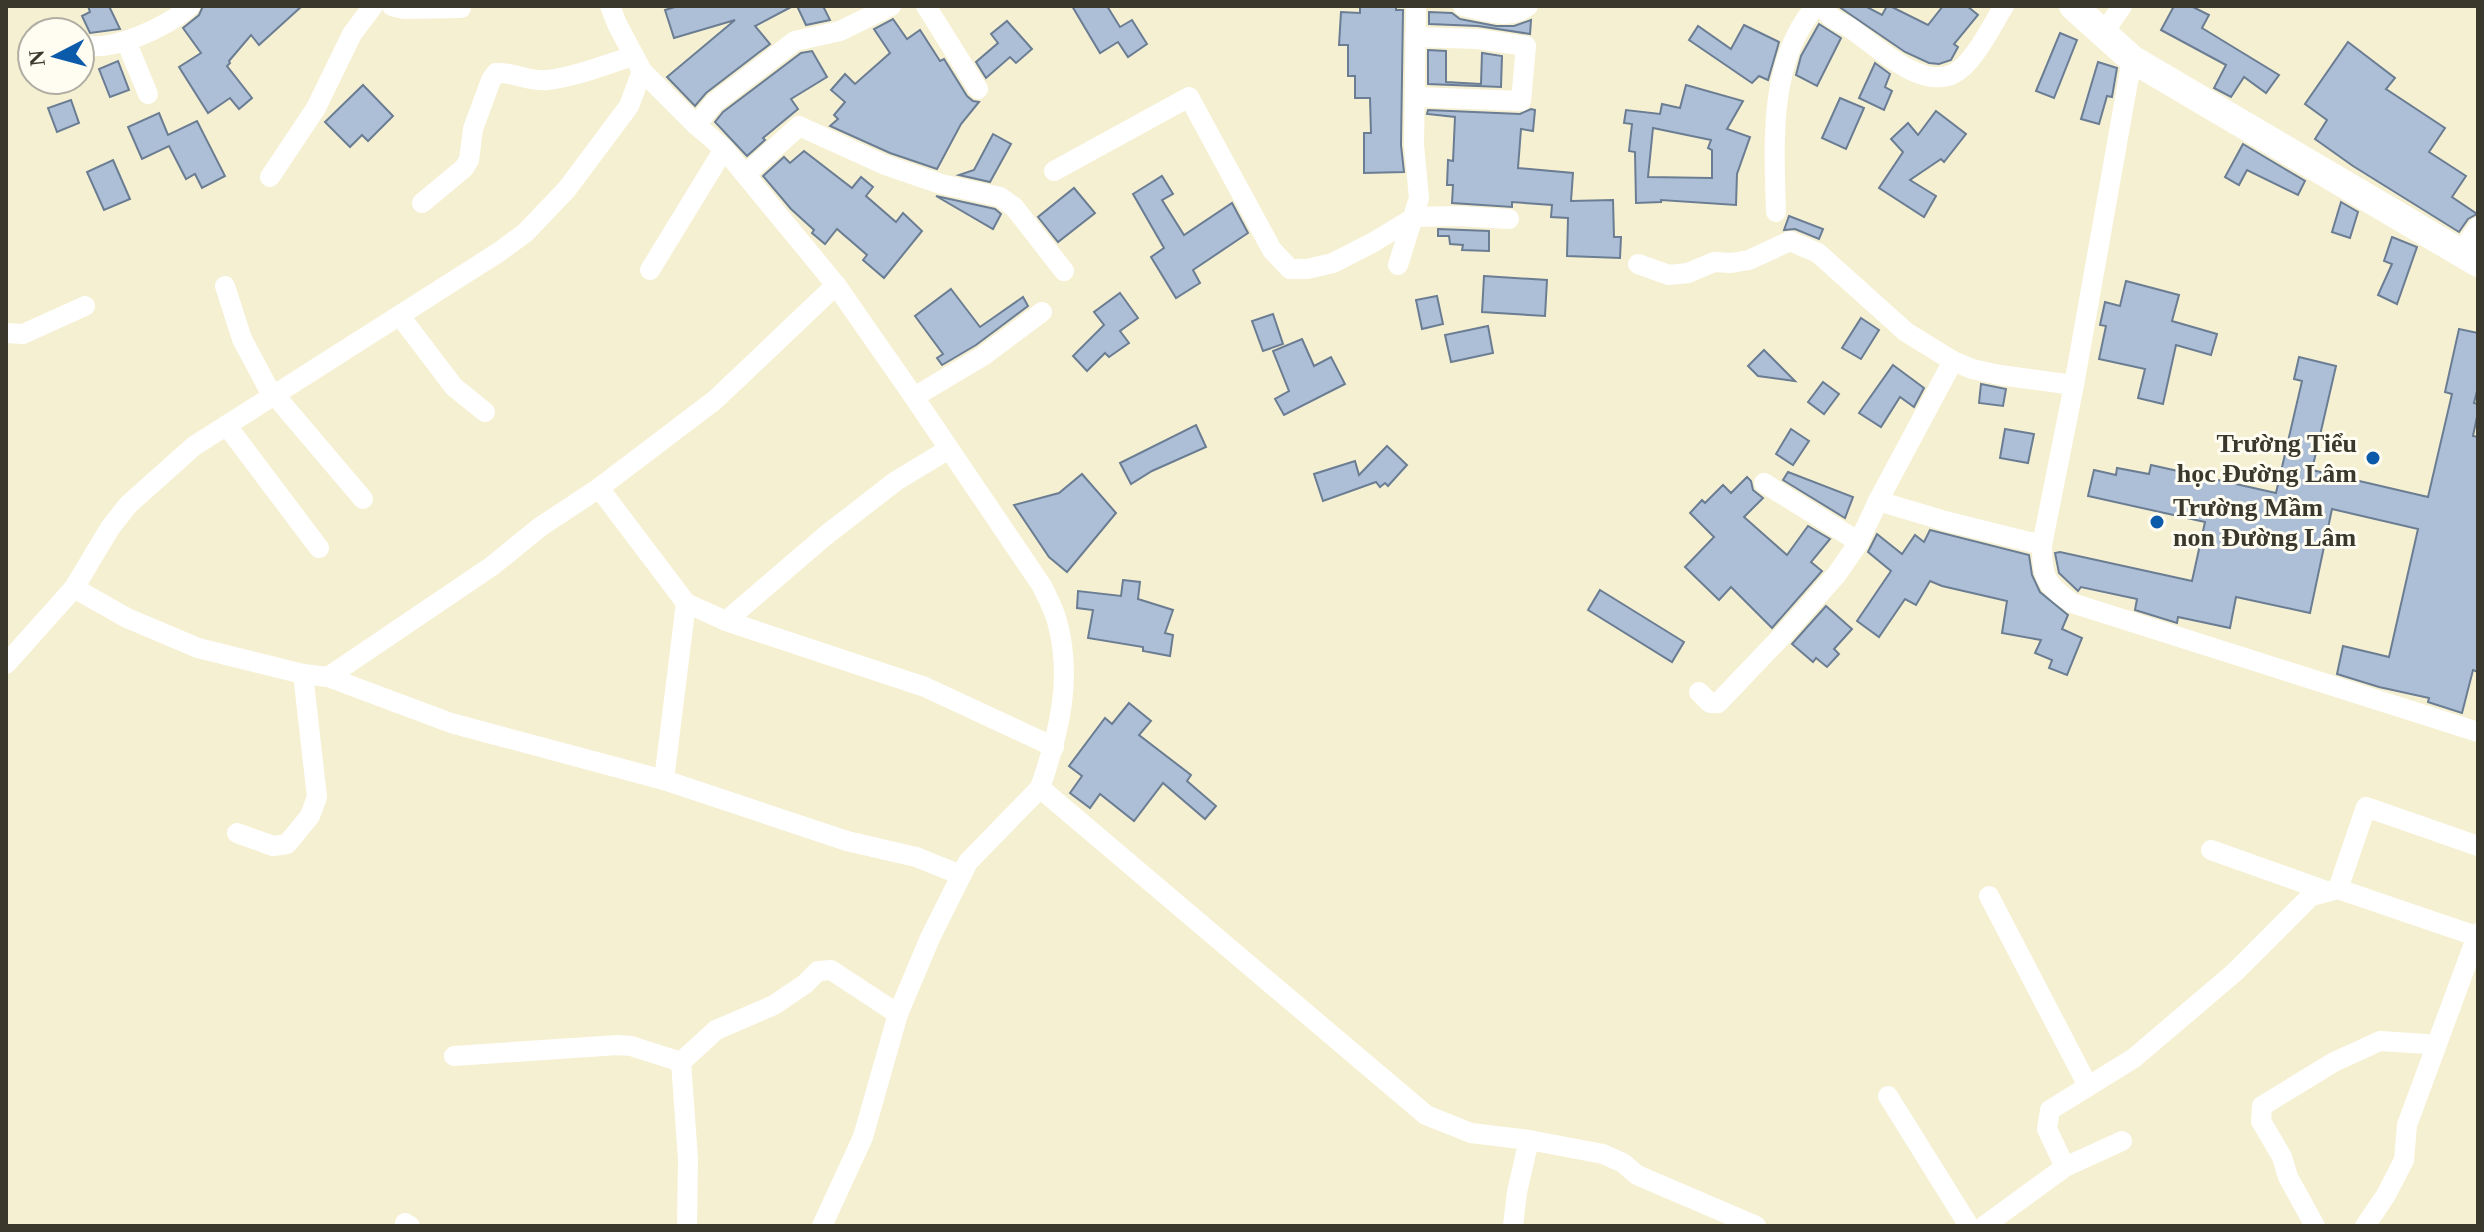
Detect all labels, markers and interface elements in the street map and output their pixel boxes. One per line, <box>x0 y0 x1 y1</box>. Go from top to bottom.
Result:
north arrow <box>16 16 96 96</box>
text: N <box>23 49 50 67</box>
place label: Trường Tiểu học Đường Lâm <box>2177 429 2357 488</box>
marker: Trường Tiểu học Đường Lâm <box>2364 449 2382 467</box>
place label: Trường Mầm non Đường Lâm <box>2173 493 2356 552</box>
marker: Trường Mầm non Đường Lâm <box>2148 513 2166 531</box>

